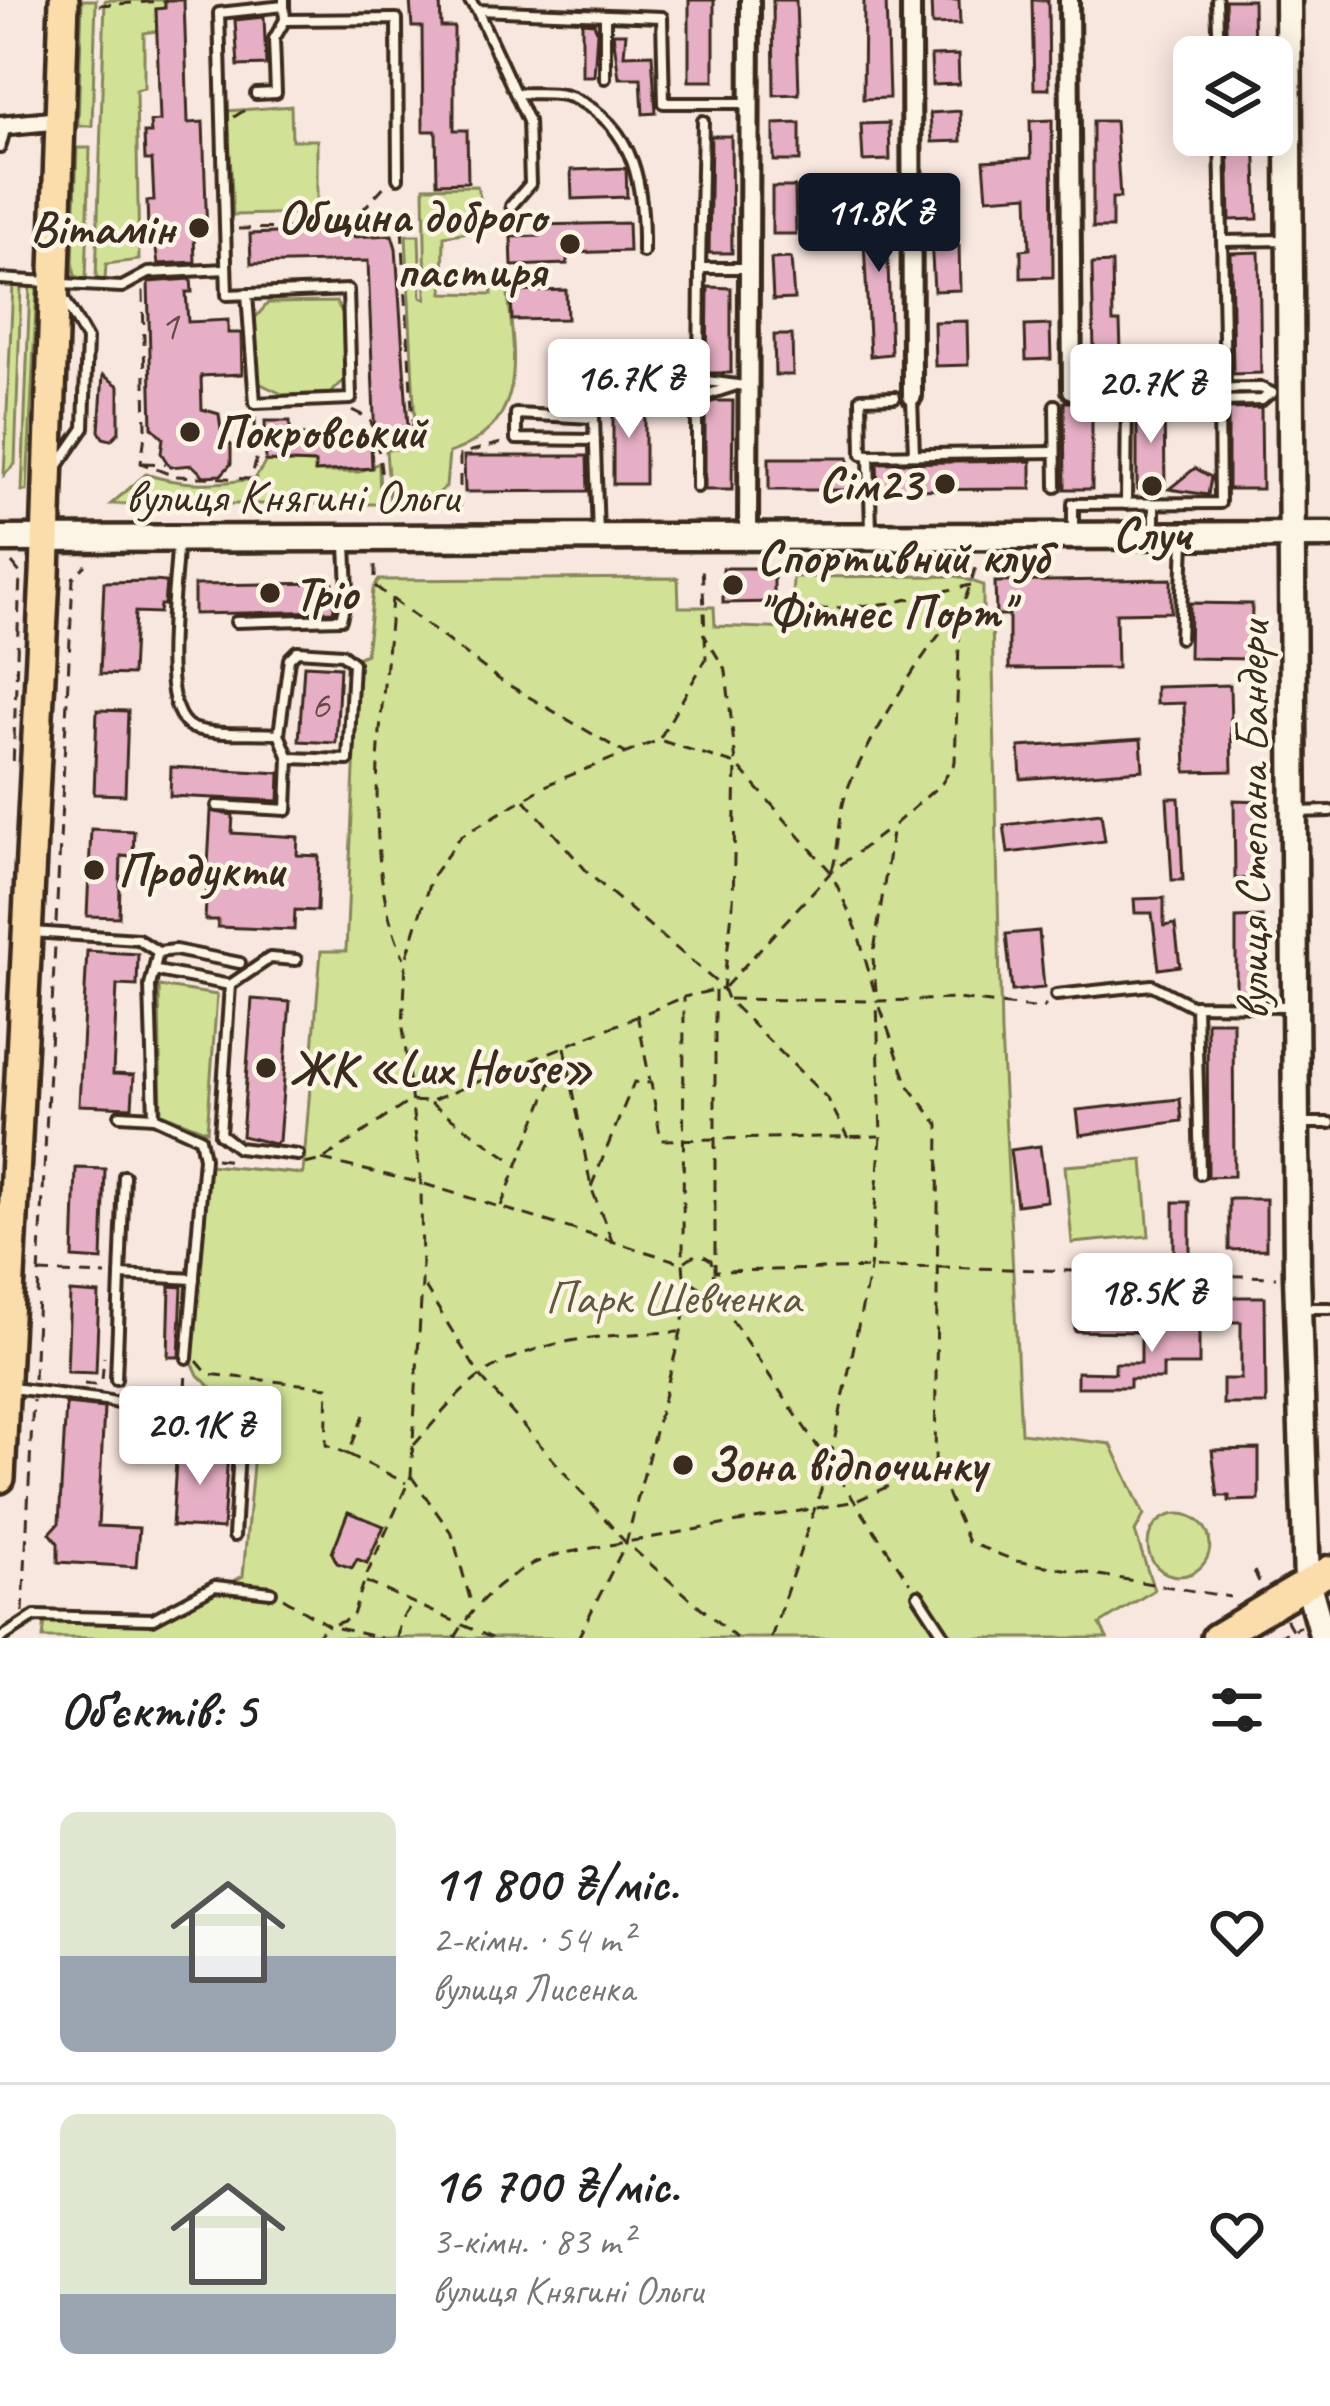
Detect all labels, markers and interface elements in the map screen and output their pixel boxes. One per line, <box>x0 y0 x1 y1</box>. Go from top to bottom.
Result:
map controls <box>1173 36 1293 156</box>
button: layers <box>1173 36 1293 156</box>
pin: 11.8K ₴ <box>768 173 990 275</box>
place label: Община доброго пастиря <box>278 186 550 301</box>
text: 11.8K ₴ <box>825 187 933 236</box>
place label: Вітамін <box>30 198 178 258</box>
marker: Вітамін <box>186 215 212 241</box>
marker: Община доброго пастиря <box>557 231 583 257</box>
house number: 1 <box>160 299 181 352</box>
pin: 16.7K ₴ <box>518 339 740 441</box>
pin: 20.7K ₴ <box>1040 344 1262 446</box>
text: 16.7K ₴ <box>575 353 683 402</box>
text: 20.7K ₴ <box>1097 358 1205 407</box>
place label: Покровський <box>214 402 430 462</box>
marker: Покровський <box>177 419 203 445</box>
place label: Сім23 <box>819 454 925 514</box>
street label: вулиця Княгині Ольги <box>125 466 462 526</box>
marker: Сім23 <box>932 471 958 497</box>
marker: Случ <box>1139 473 1165 499</box>
place label: Случ <box>1113 504 1194 564</box>
place label: Спортивний клуб "Фітнес Порт" <box>757 527 1059 642</box>
place label: Тріо <box>294 563 361 623</box>
marker: Спортивний клуб "Фітнес Порт" <box>720 572 746 598</box>
marker: Тріо <box>257 580 283 606</box>
street label: вулиця Степана Бандери <box>1222 618 1282 1020</box>
house number: 6 <box>311 678 331 731</box>
place label: Продукти <box>118 840 288 900</box>
marker: Продукти <box>81 857 107 883</box>
place label: ЖК «Lux House» <box>290 1038 593 1098</box>
marker: ЖК «Lux House» <box>253 1055 279 1081</box>
pin: 18.5K ₴ <box>1041 1253 1263 1355</box>
park label: Парк Шевченка <box>545 1267 804 1327</box>
text: 18.5K ₴ <box>1099 1267 1205 1316</box>
pin: 20.1K ₴ <box>89 1386 311 1488</box>
text: 20.1K ₴ <box>146 1400 254 1449</box>
place label: Зона відпочинку <box>707 1435 991 1495</box>
marker: Зона відпочинку <box>670 1452 696 1478</box>
icon: filters <box>1204 1677 1270 1743</box>
text: Об’єктів: 5 <box>60 1678 256 1742</box>
text: 11 800 ₴/міс. <box>432 1851 678 1915</box>
icon: home <box>156 1860 300 2004</box>
icon: heart <box>1204 1899 1270 1965</box>
text: 2-кімн. · 54 m² <box>432 1915 633 1964</box>
text: вулиця Лисенка <box>432 1964 634 2013</box>
text: 16 700 ₴/міс. <box>432 2153 679 2217</box>
icon: home <box>156 2162 300 2306</box>
icon: heart <box>1204 2201 1270 2267</box>
text: 3-кімн. · 83 m² <box>432 2217 633 2266</box>
text: вулиця Княгині Ольги <box>432 2266 703 2315</box>

